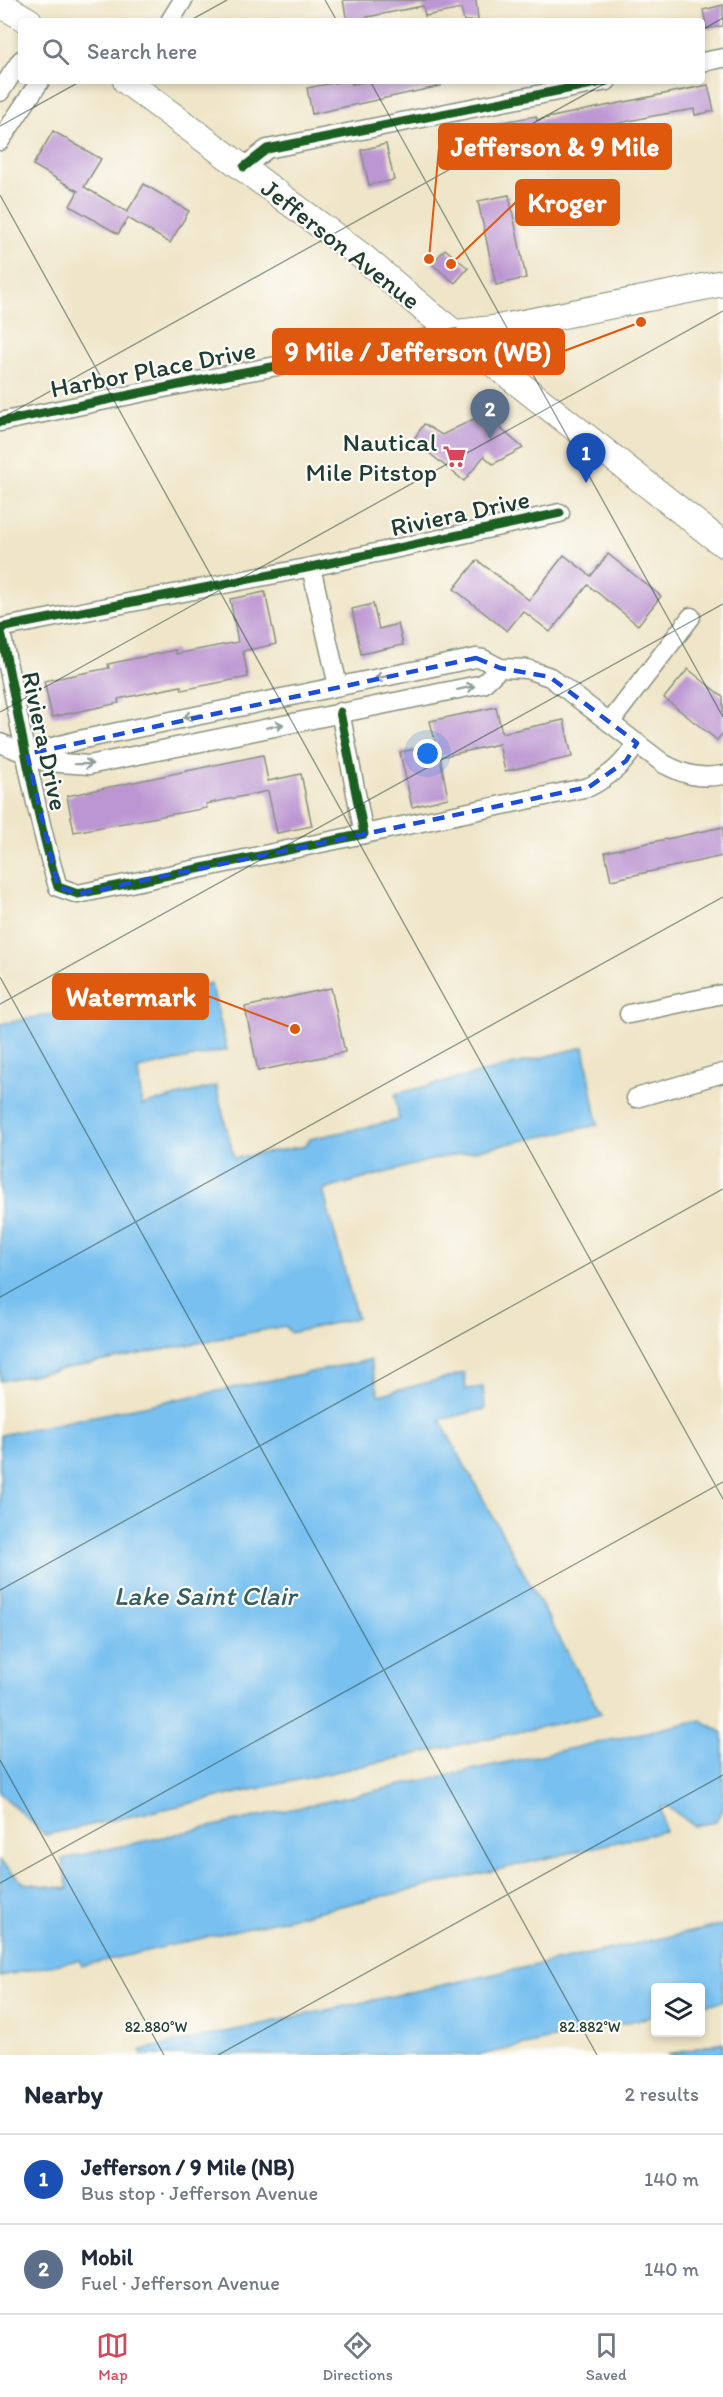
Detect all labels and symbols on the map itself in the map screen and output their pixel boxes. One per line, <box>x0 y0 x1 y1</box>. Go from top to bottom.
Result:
callout: Jefferson & 9 Mile <box>439 124 671 169</box>
text: Jefferson & 9 Mile <box>450 130 660 163</box>
street label: Jefferson Avenue <box>255 172 427 316</box>
callout: Kroger <box>516 180 619 225</box>
text: Kroger <box>528 186 608 219</box>
callout: 9 Mile / Jefferson (WB) <box>273 329 564 374</box>
street label: Harbor Place Drive <box>48 333 258 405</box>
text: 9 Mile / Jefferson (WB) <box>285 335 551 368</box>
pin: 2 <box>470 390 510 439</box>
place label: Nautical Mile Pitstop <box>306 426 437 488</box>
pin: 1 <box>566 434 606 483</box>
supermarket icon: Nautical Mile Pitstop <box>442 444 468 470</box>
street label: Riviera Drive <box>387 483 533 543</box>
street label: Riviera Drive <box>15 668 75 814</box>
one-way arrow <box>374 672 394 683</box>
one-way arrow <box>456 682 475 693</box>
one-way arrow <box>183 711 203 722</box>
one-way arrow <box>264 720 284 731</box>
your location <box>413 739 442 768</box>
one-way arrow <box>73 758 93 770</box>
callout: Watermark <box>53 974 208 1019</box>
text: Watermark <box>66 980 196 1013</box>
water label: Lake Saint Clair <box>114 1579 299 1612</box>
text: 82.880°W <box>125 2018 188 2036</box>
text: 82.882°W <box>559 2018 621 2036</box>

